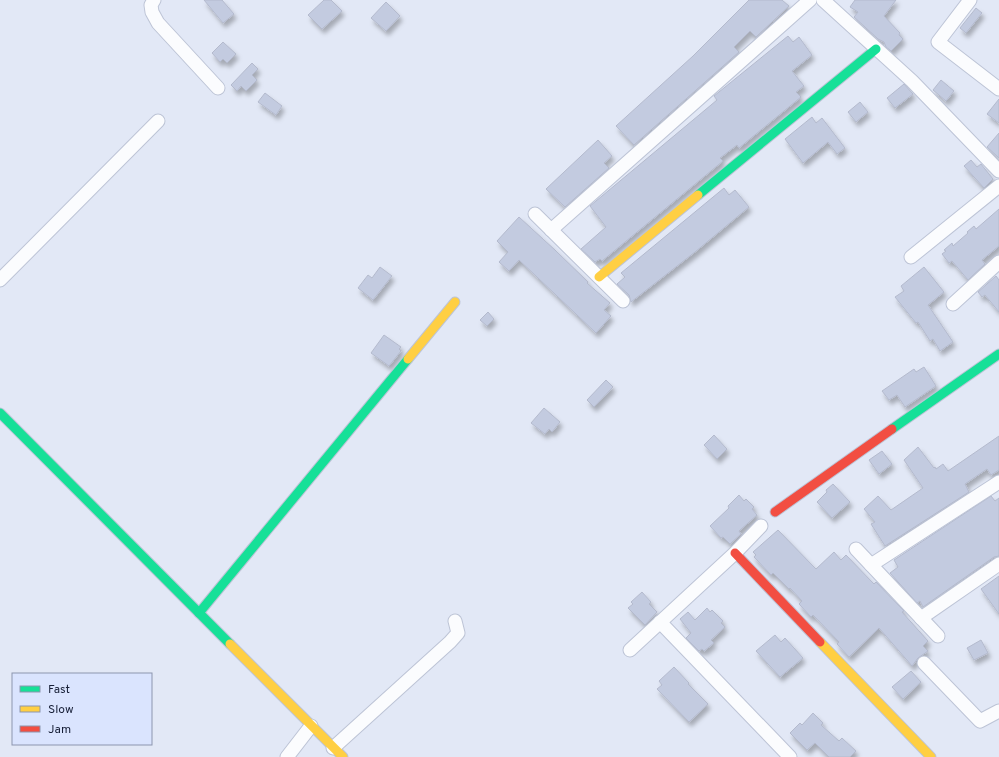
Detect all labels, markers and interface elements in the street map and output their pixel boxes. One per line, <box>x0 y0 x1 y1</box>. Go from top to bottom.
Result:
legend <box>12 673 152 745</box>
text: Fast <box>48 682 70 698</box>
text: Slow <box>48 702 74 718</box>
text: Jam <box>48 722 71 738</box>

